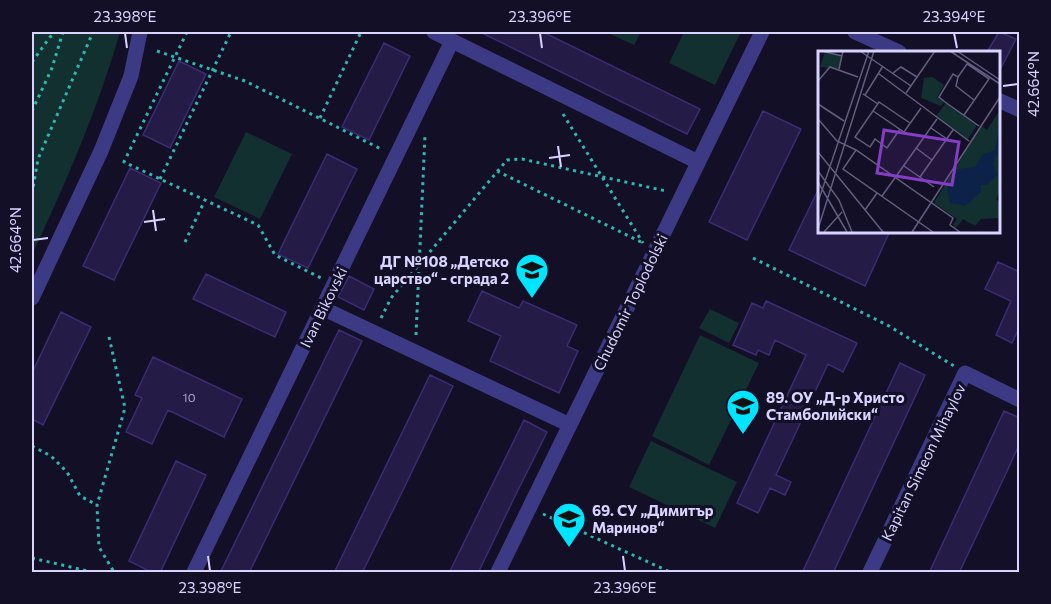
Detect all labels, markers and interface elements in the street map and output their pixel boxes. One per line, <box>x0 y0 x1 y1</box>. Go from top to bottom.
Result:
text: 23.398°E <box>94 7 157 25</box>
text: 23.396°E <box>509 7 572 25</box>
text: 23.394°E <box>923 7 985 25</box>
inset map <box>818 51 1000 232</box>
text: 42.664°N <box>1024 51 1042 117</box>
text: 42.664°N <box>6 207 24 273</box>
street label: Chudomir Toplodolski <box>589 231 671 373</box>
place label: ДГ №108 „Детско царство“ - сграда 2 <box>374 252 509 287</box>
school or university icon: ДГ №108 „Детско царство“ - сграда 2 <box>514 252 550 299</box>
street label: Ivan Bikovski <box>296 264 350 350</box>
street label: Кapitan Simeon Mihaylov <box>877 380 969 544</box>
school or university icon: 89. ОУ „Д-р Христо Стамболийски“ <box>725 388 761 435</box>
place label: 89. ОУ „Д-р Христо Стамболийски“ <box>766 388 905 423</box>
house number: 10 <box>183 390 196 404</box>
school or university icon: 69. СУ „Димитър Маринов“ <box>551 501 587 548</box>
place label: 69. СУ „Димитър Маринов“ <box>592 501 714 536</box>
text: 23.398°E <box>179 578 242 596</box>
text: 23.396°E <box>594 578 657 596</box>

